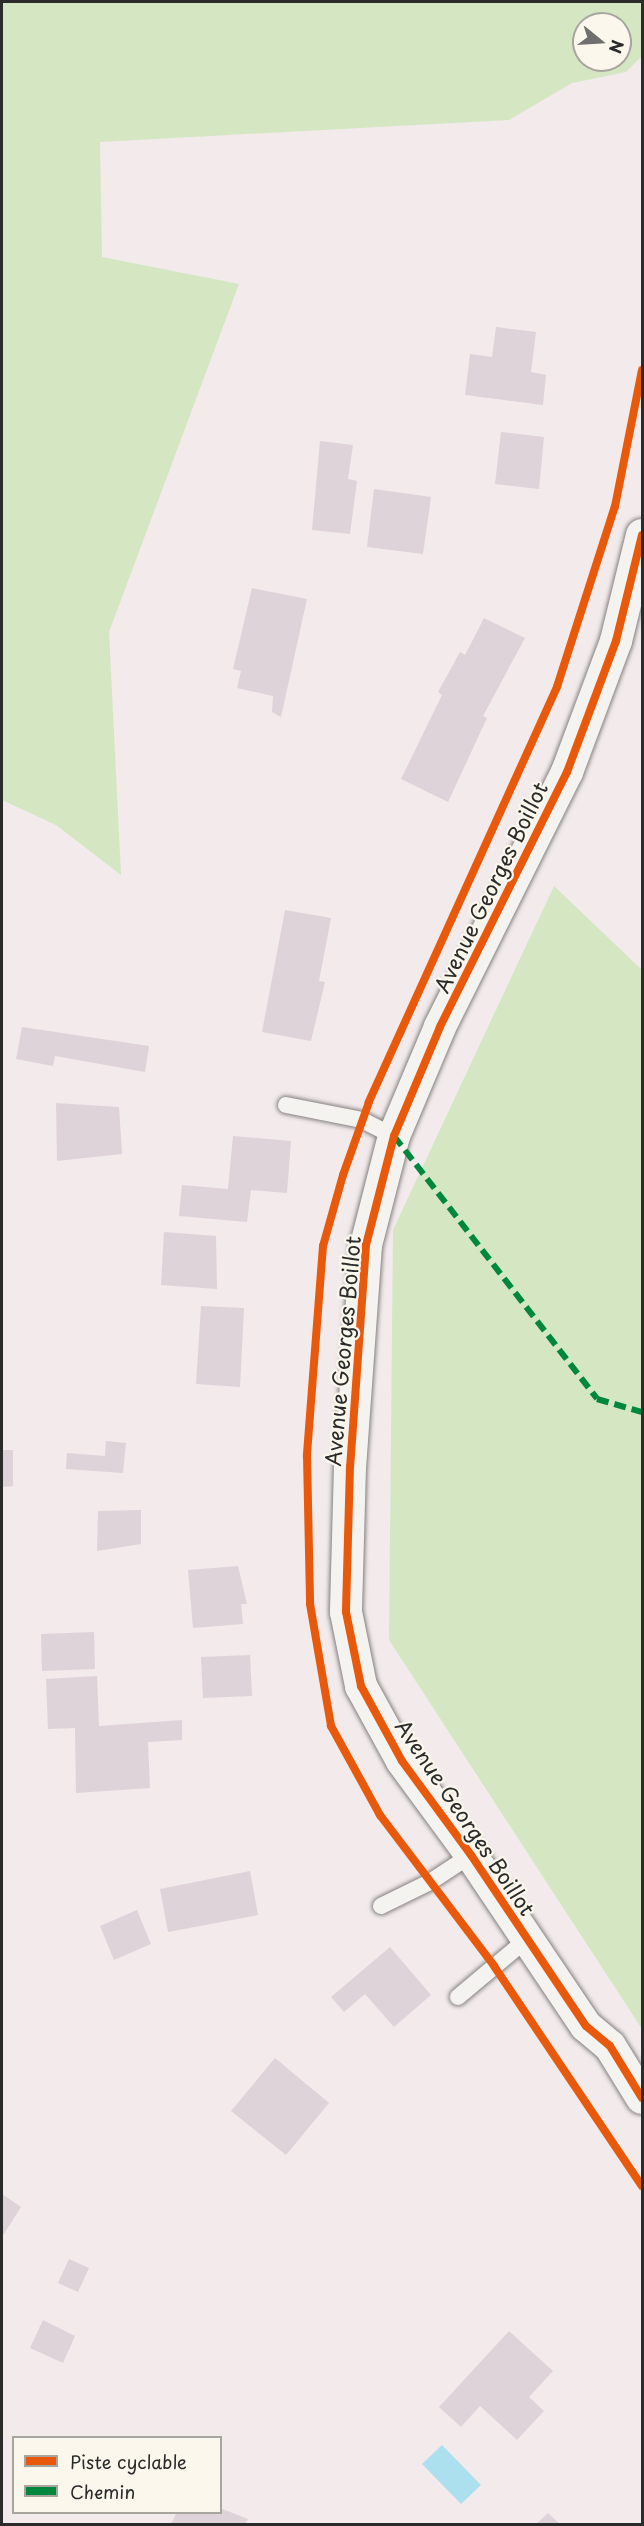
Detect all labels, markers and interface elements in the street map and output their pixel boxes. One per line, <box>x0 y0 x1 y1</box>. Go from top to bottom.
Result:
north arrow <box>572 12 632 72</box>
text: N <box>604 37 631 57</box>
street label: Avenue Georges Boillot <box>428 777 552 997</box>
street label: Avenue Georges Boillot <box>319 1235 365 1467</box>
street label: Avenue Georges Boillot <box>391 1714 541 1920</box>
legend <box>12 2436 222 2514</box>
text: Piste cyclable <box>70 2448 187 2475</box>
text: Chemin <box>70 2478 135 2505</box>

